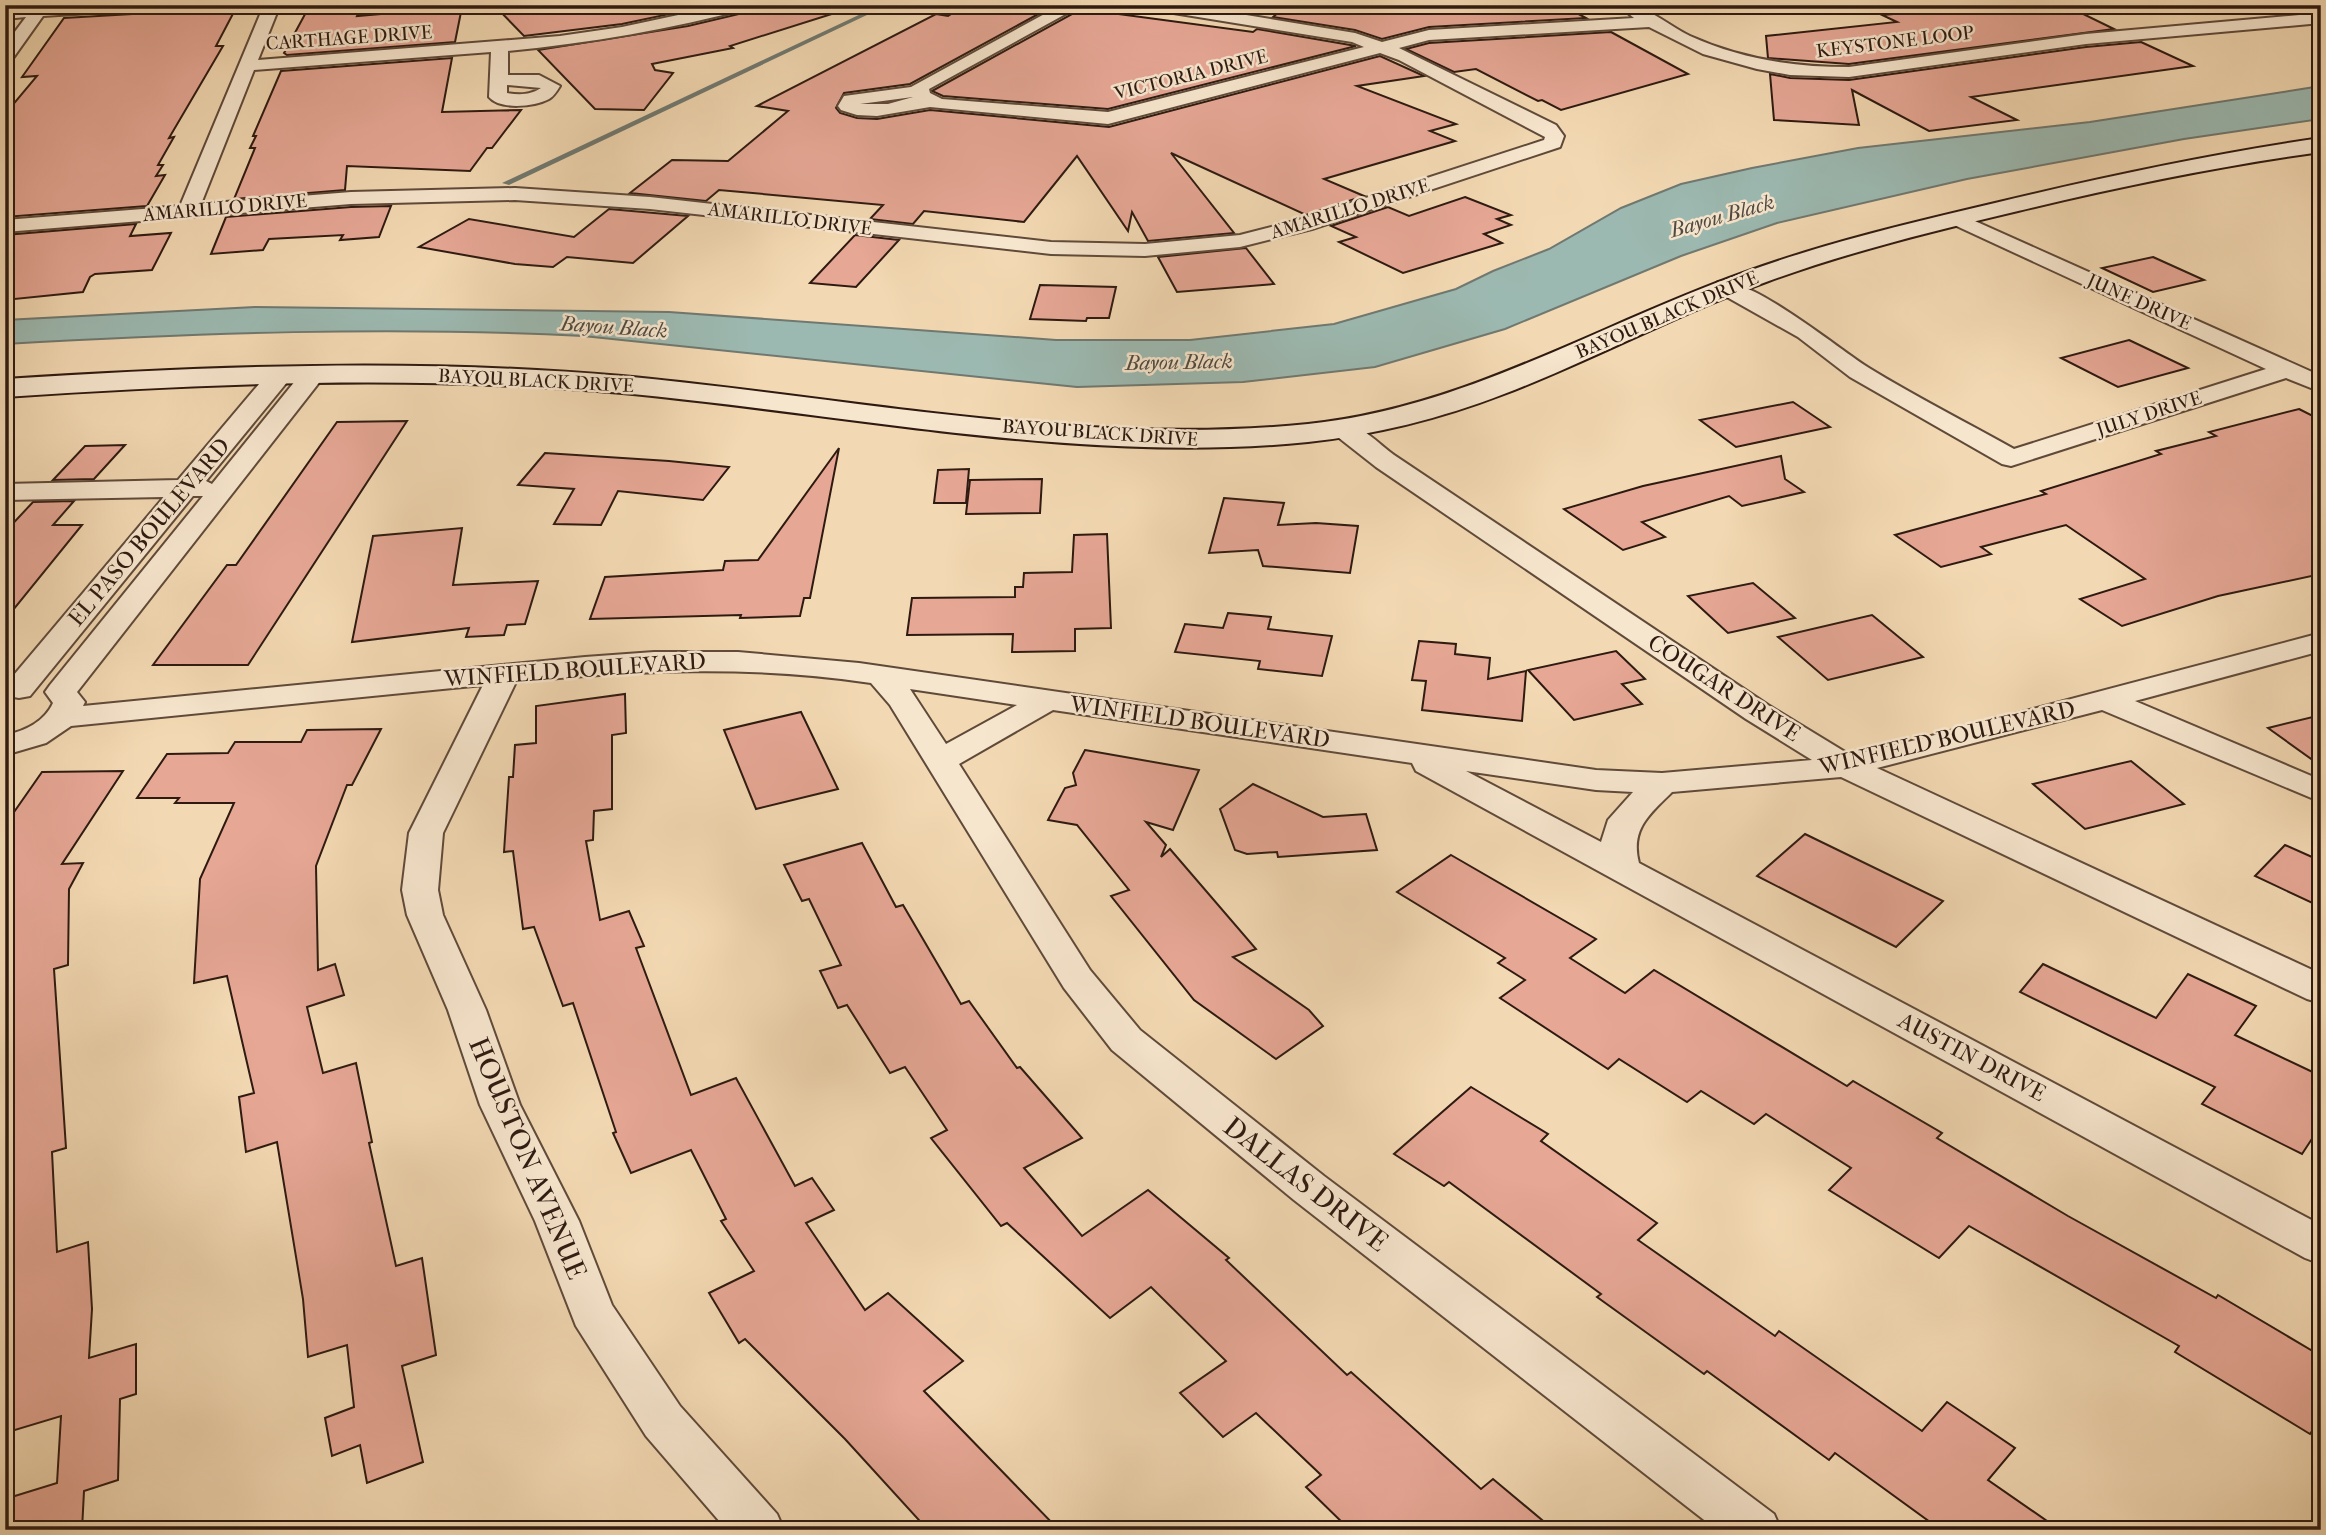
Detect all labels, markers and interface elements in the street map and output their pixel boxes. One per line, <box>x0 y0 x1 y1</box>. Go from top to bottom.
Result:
street label: CARTHAGE DRIVE <box>265 21 433 55</box>
street label: KEYSTONE LOOP <box>1815 21 1976 63</box>
street label: VICTORIA DRIVE <box>1111 45 1270 105</box>
street label: AMARILLO DRIVE <box>1267 174 1432 244</box>
street label: AMARILLO DRIVE <box>141 190 308 226</box>
water label: Bayou Black <box>1666 190 1777 243</box>
street label: AMARILLO DRIVE <box>706 198 873 240</box>
street label: BAYOU BLACK DRIVE <box>1572 266 1762 363</box>
street label: JUNE DRIVE <box>2082 268 2195 335</box>
water label: Bayou Black <box>559 311 668 343</box>
water label: Bayou Black <box>1124 349 1233 375</box>
street label: BAYOU BLACK DRIVE <box>437 365 635 397</box>
street label: JULY DRIVE <box>2092 387 2205 442</box>
street label: BAYOU BLACK DRIVE <box>1001 415 1199 451</box>
street label: EL PASO BOULEVARD <box>62 432 236 632</box>
street label: COUGAR DRIVE <box>1643 629 1805 747</box>
street label: WINFIELD BOULEVARD <box>442 647 707 693</box>
street label: WINFIELD BOULEVARD <box>1067 690 1332 754</box>
street label: WINFIELD BOULEVARD <box>1815 695 2078 781</box>
street label: AUSTIN DRIVE <box>1893 1006 2050 1107</box>
street label: HOUSTON AVENUE <box>462 1032 594 1284</box>
street label: DALLAS DRIVE <box>1217 1110 1395 1258</box>

